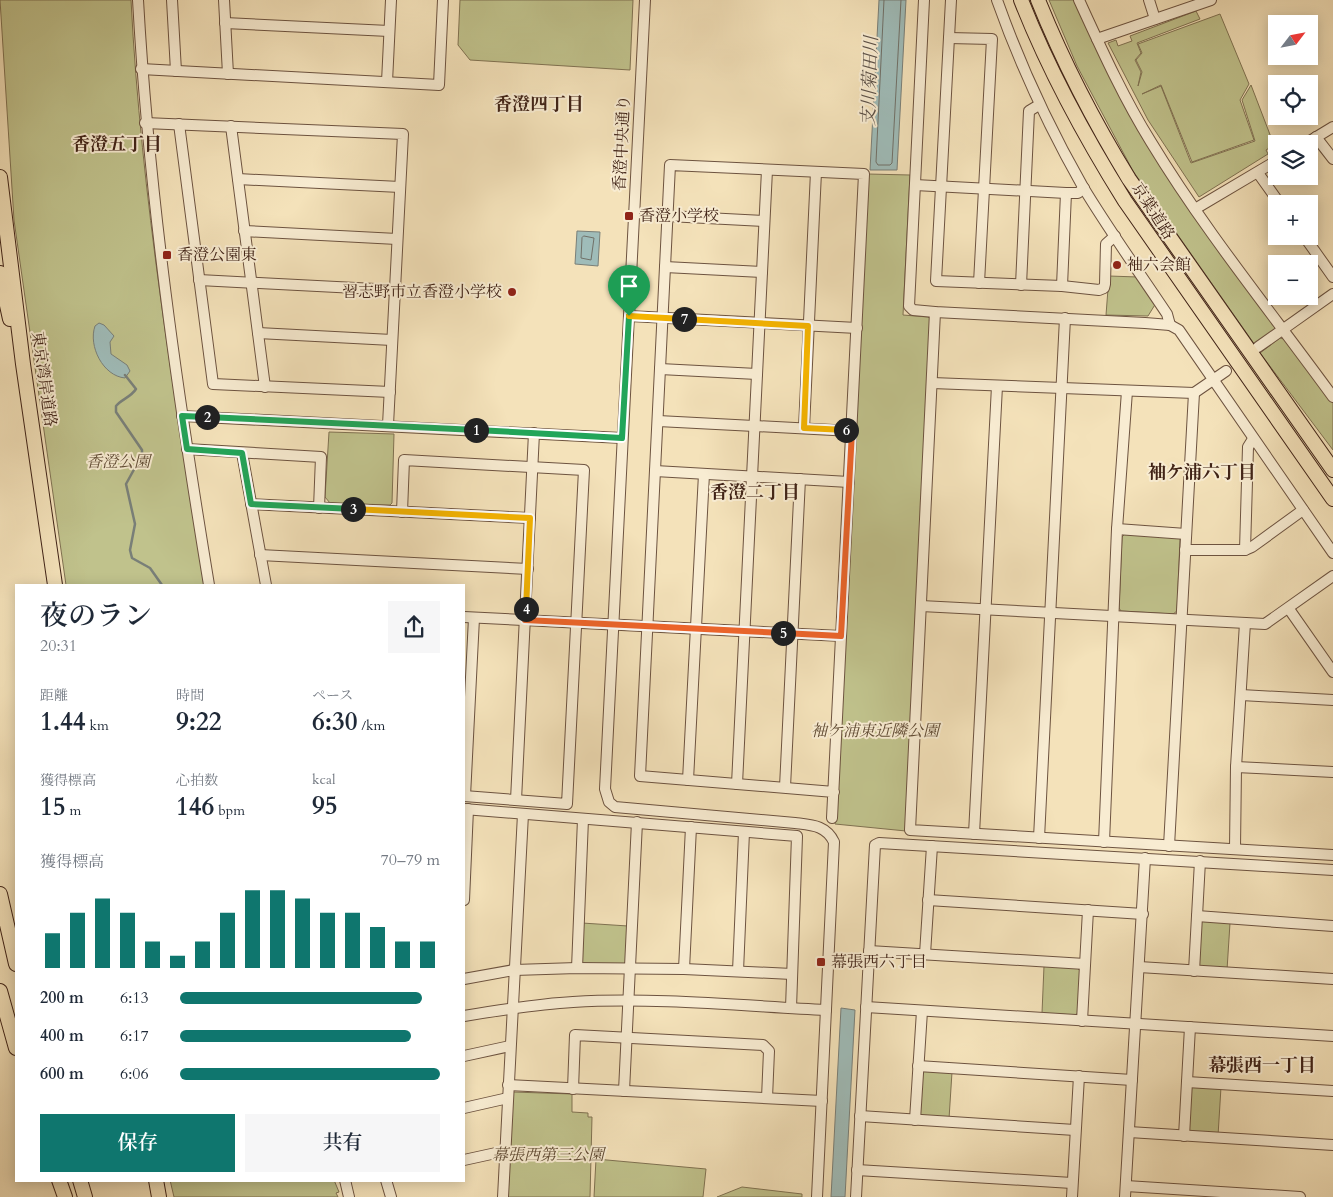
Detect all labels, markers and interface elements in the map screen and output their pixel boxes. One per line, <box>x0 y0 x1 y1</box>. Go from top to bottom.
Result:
north arrow <box>1268 15 1318 65</box>
map controls <box>1268 15 1318 305</box>
water label: 支川菊田川 <box>856 34 884 126</box>
button: locate <box>1268 75 1318 125</box>
district label: 香澄四丁目 <box>494 92 584 117</box>
street label: 香澄中央通り <box>609 94 635 192</box>
district label: 香澄五丁目 <box>72 132 162 157</box>
button: layers <box>1268 135 1318 185</box>
street label: 京葉道路 <box>1126 178 1180 244</box>
button: + <box>1268 195 1318 245</box>
place label: 香澄小学校 <box>639 205 719 227</box>
marker: 香澄小学校 <box>623 210 635 222</box>
place label: 香澄公園東 <box>177 244 257 266</box>
marker: 香澄公園東 <box>161 249 173 261</box>
place label: 袖六会館 <box>1127 254 1191 276</box>
button: − <box>1268 255 1318 305</box>
marker: 袖六会館 <box>1111 259 1123 271</box>
pin <box>608 265 650 316</box>
icon: arrive <box>615 272 643 300</box>
place label: 習志野市立香澄小学校 <box>342 281 502 303</box>
marker: 習志野市立香澄小学校 <box>506 286 518 298</box>
pin: 7 <box>672 306 696 332</box>
text: 7 <box>681 310 688 329</box>
street label: 東京湾岸道路 <box>26 330 62 428</box>
pin: 2 <box>194 404 220 430</box>
text: 2 <box>204 408 211 427</box>
pin: 1 <box>464 418 488 442</box>
pin: 6 <box>834 418 858 442</box>
text: 1 <box>473 421 480 440</box>
text: 6 <box>843 421 850 440</box>
park label: 香澄公園 <box>86 451 153 473</box>
district label: 袖ケ浦六丁目 <box>1148 460 1256 485</box>
district label: 香澄二丁目 <box>710 480 800 505</box>
pin: 3 <box>340 496 366 522</box>
text: 3 <box>350 500 357 519</box>
pin: 4 <box>514 596 538 622</box>
text: 夜のラン <box>40 597 152 635</box>
text: 4 <box>523 600 530 619</box>
button: share <box>388 601 440 653</box>
pin: 5 <box>770 620 796 646</box>
text: 5 <box>780 624 787 643</box>
text: 20:31 <box>40 635 77 657</box>
text: 距離 <box>40 686 68 705</box>
text: 時間 <box>176 686 204 705</box>
text: ペース <box>312 686 353 705</box>
text: 1.44 <box>40 705 86 739</box>
text: 9:22 <box>176 705 222 739</box>
text: 6:30 <box>312 705 358 739</box>
text: km <box>86 716 109 735</box>
text: /km <box>358 716 385 735</box>
park label: 袖ケ浦東近隣公園 <box>811 720 942 742</box>
text: kcal <box>312 770 336 789</box>
text: 獲得標高 <box>40 771 96 790</box>
text: 心拍数 <box>176 771 218 790</box>
text: 95 <box>312 789 338 823</box>
text: 15 <box>40 790 66 824</box>
text: 146 <box>176 790 214 824</box>
text: m <box>66 801 81 820</box>
text: bpm <box>214 801 245 820</box>
text: 70–79 m <box>381 849 440 871</box>
text: 獲得標高 <box>40 851 104 873</box>
place label: 幕張西六丁目 <box>831 951 927 973</box>
marker: 幕張西六丁目 <box>815 956 827 968</box>
text: 200 m <box>40 987 84 1009</box>
text: 6:13 <box>120 987 149 1009</box>
text: 400 m <box>40 1025 84 1047</box>
text: 6:17 <box>120 1025 149 1047</box>
district label: 幕張西一丁目 <box>1208 1053 1316 1078</box>
text: 600 m <box>40 1063 84 1085</box>
text: 6:06 <box>120 1063 149 1085</box>
button: 保存 <box>40 1114 235 1172</box>
button: 共有 <box>245 1114 440 1172</box>
park label: 幕張西第三公園 <box>492 1144 607 1166</box>

